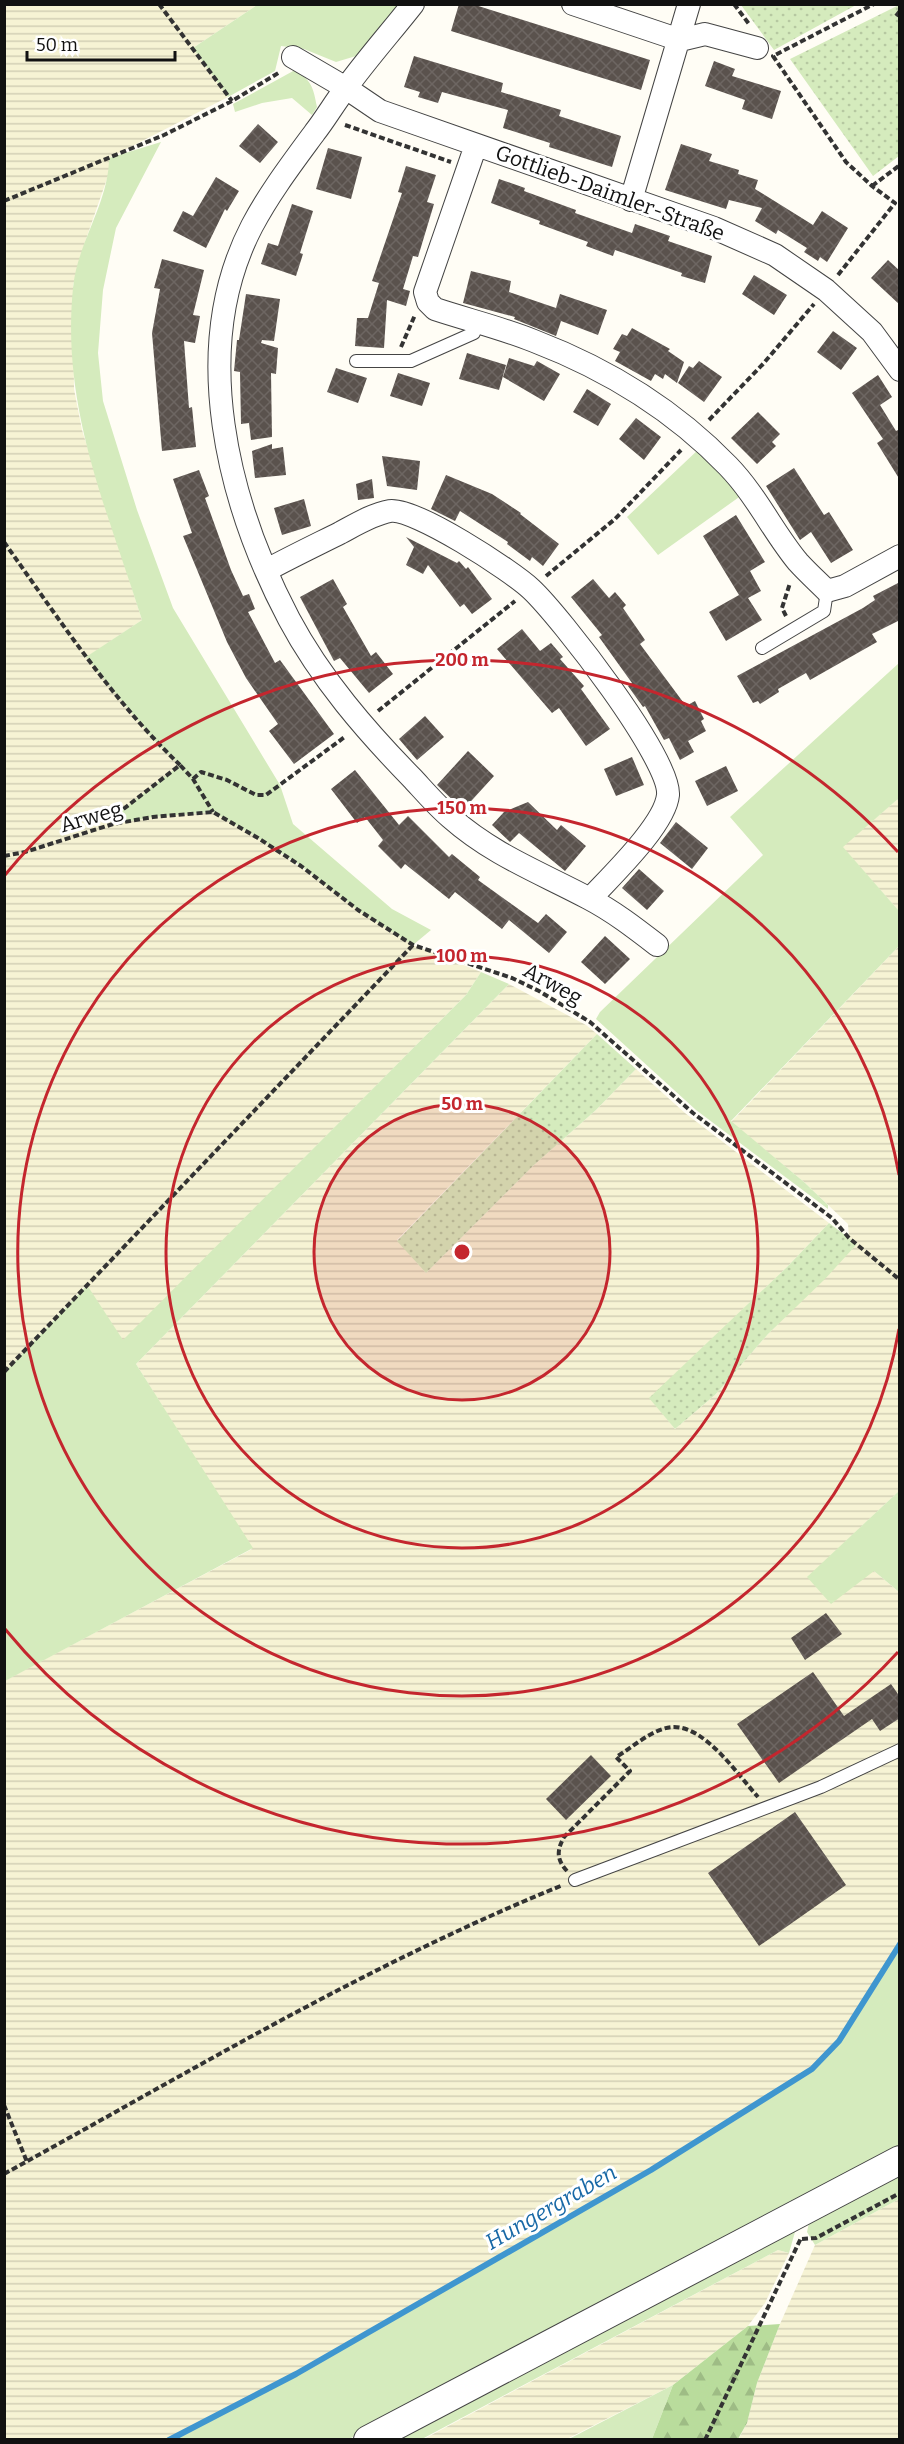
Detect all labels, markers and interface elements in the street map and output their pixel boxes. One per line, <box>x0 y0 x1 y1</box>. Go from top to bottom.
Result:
scale bar <box>27 24 176 62</box>
text: 50 m <box>36 34 78 56</box>
street label: Gottlieb-Daimler-Straße <box>492 139 728 247</box>
text: 200 m <box>435 649 489 671</box>
street label: Arweg <box>57 796 125 838</box>
text: 150 m <box>437 797 487 819</box>
text: 100 m <box>436 945 488 967</box>
street label: Arweg <box>519 957 587 1011</box>
text: 50 m <box>441 1093 483 1115</box>
centre of rings <box>452 1242 472 1262</box>
water label: Hungergraben <box>481 2159 621 2255</box>

